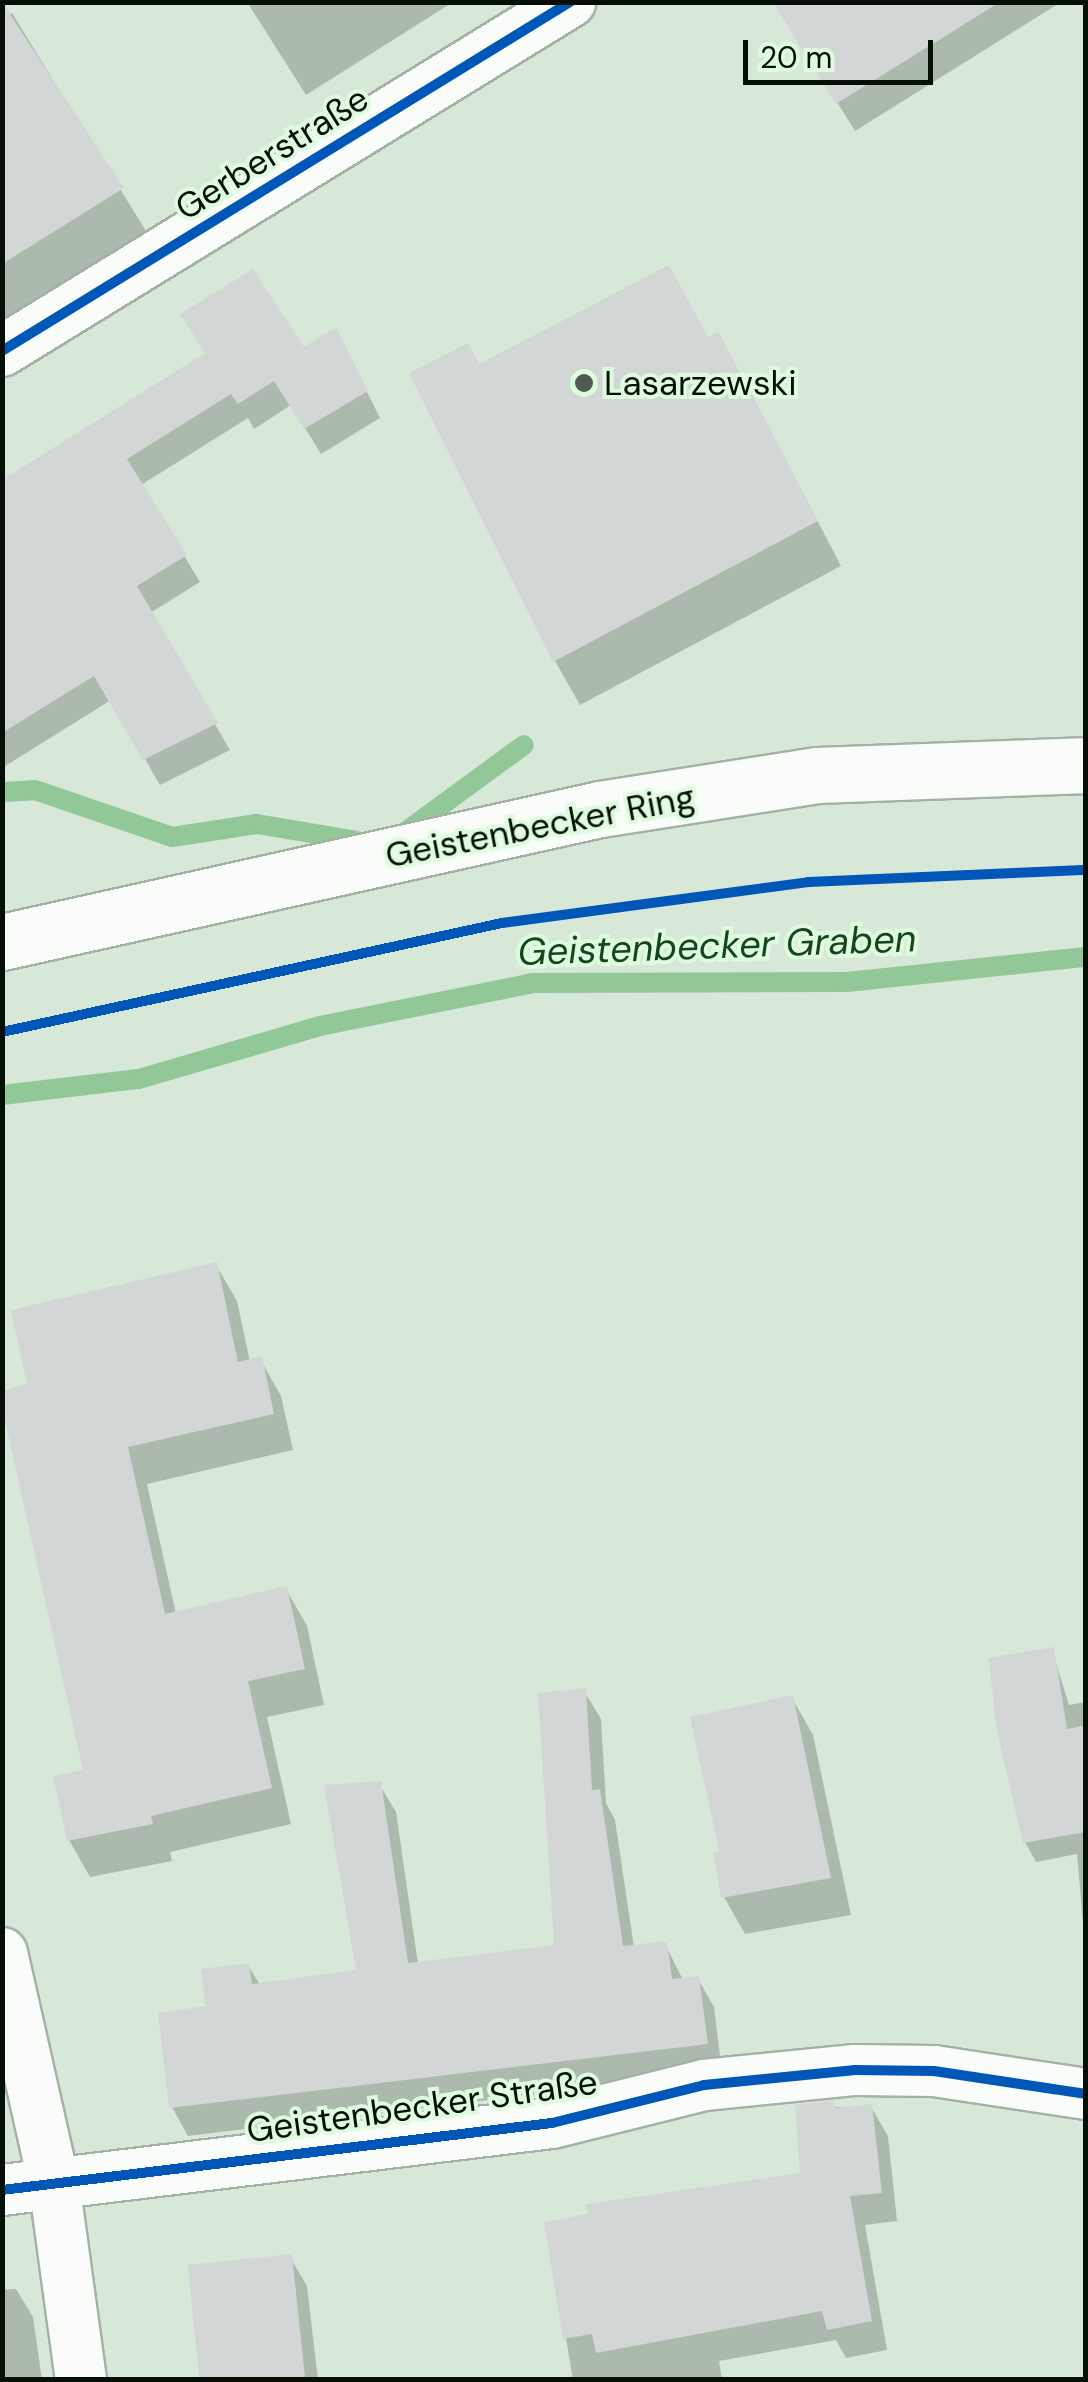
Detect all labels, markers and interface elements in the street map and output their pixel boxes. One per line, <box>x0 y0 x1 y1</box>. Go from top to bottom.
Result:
scale bar <box>748 20 938 82</box>
text: 20 m <box>760 38 832 77</box>
street label: Gerberstraße <box>168 77 376 229</box>
place label: Lasarzewski <box>604 362 797 404</box>
marker: Lasarzewski <box>573 372 595 394</box>
street label: Geistenbecker Ring <box>382 775 698 877</box>
water label: Geistenbecker Graben <box>517 916 917 976</box>
street label: Geistenbecker Straße <box>244 2061 600 2151</box>

